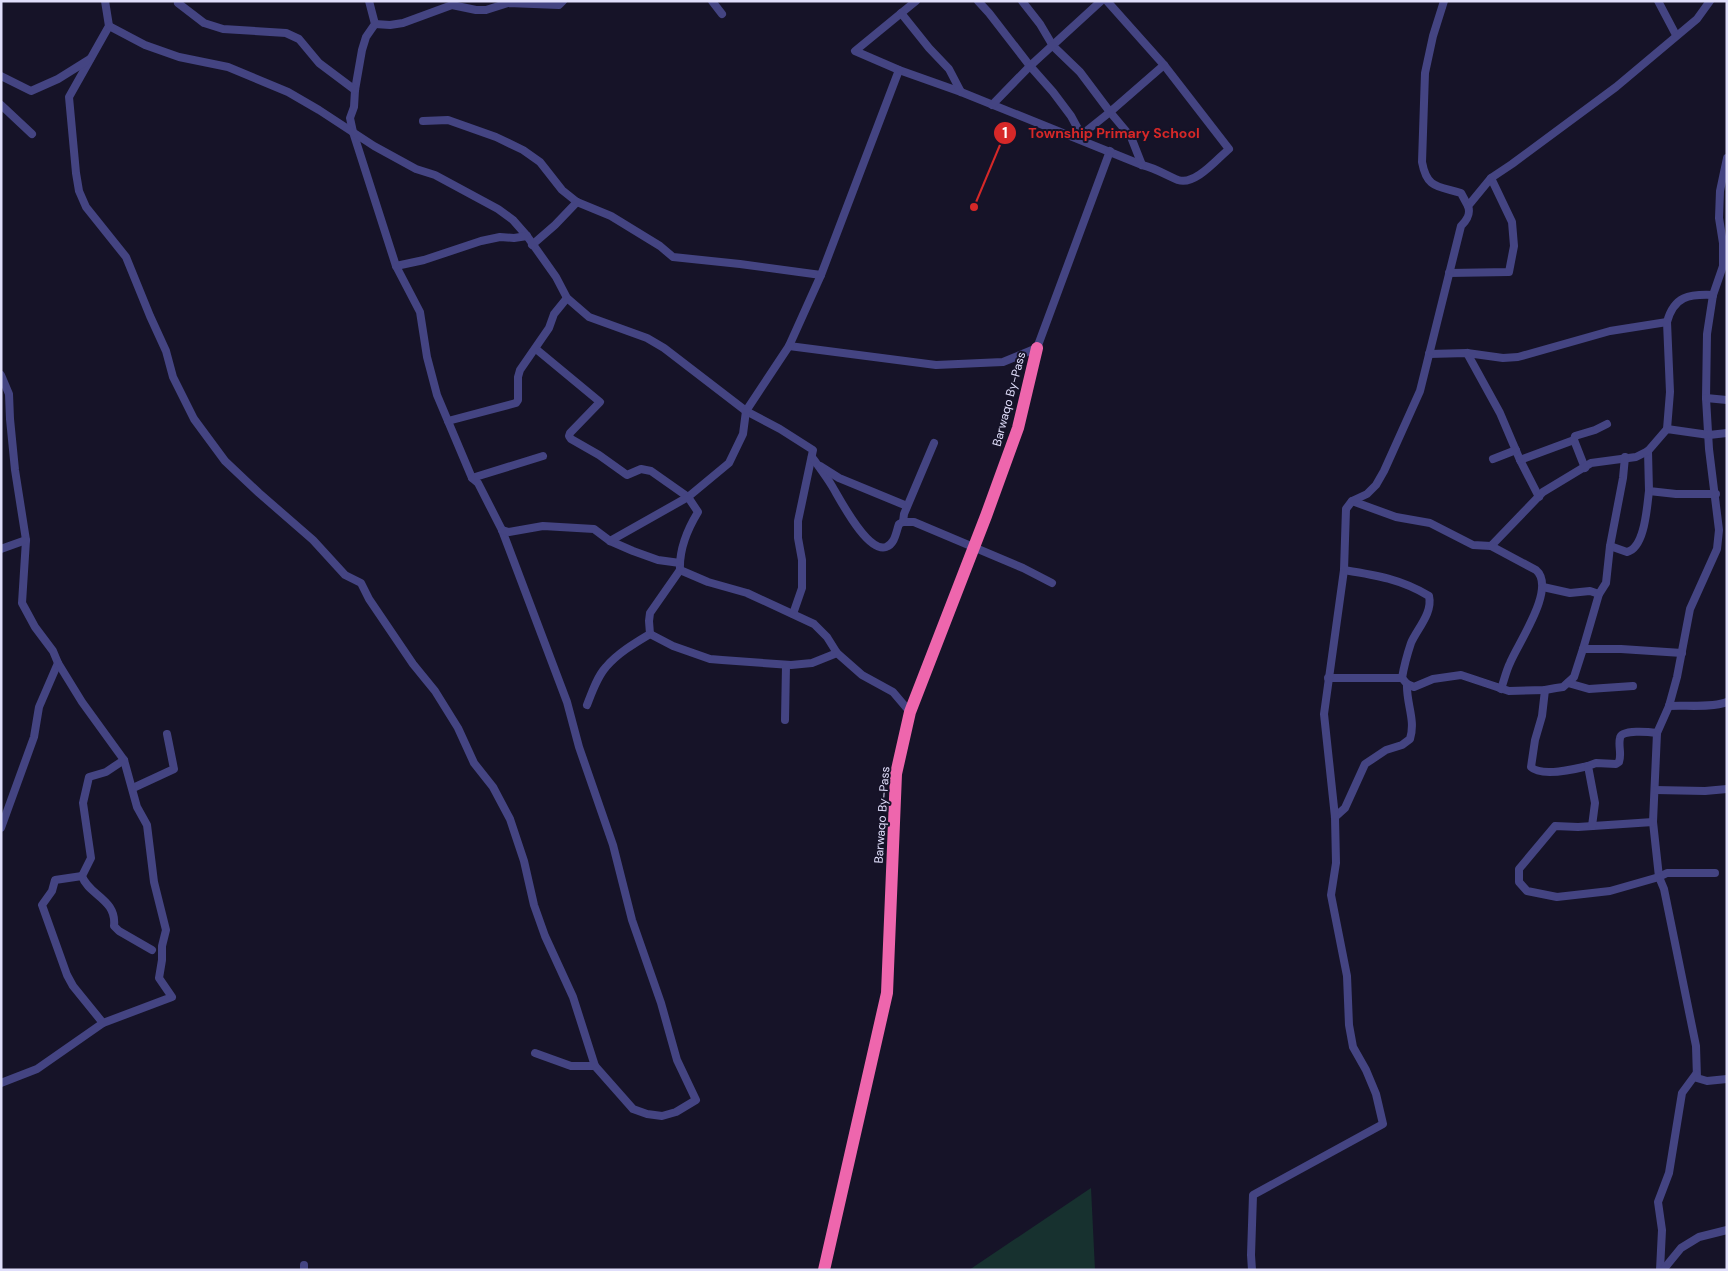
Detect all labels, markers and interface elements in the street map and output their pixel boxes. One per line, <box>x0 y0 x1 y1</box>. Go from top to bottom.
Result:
callout: Township Primary School <box>993 119 1209 148</box>
text: 1 <box>1002 123 1008 143</box>
text: Township Primary School <box>1028 124 1200 142</box>
street label: Barwaqo By-Pass <box>989 350 1029 448</box>
street label: Barwaqo By-Pass <box>871 766 893 864</box>

